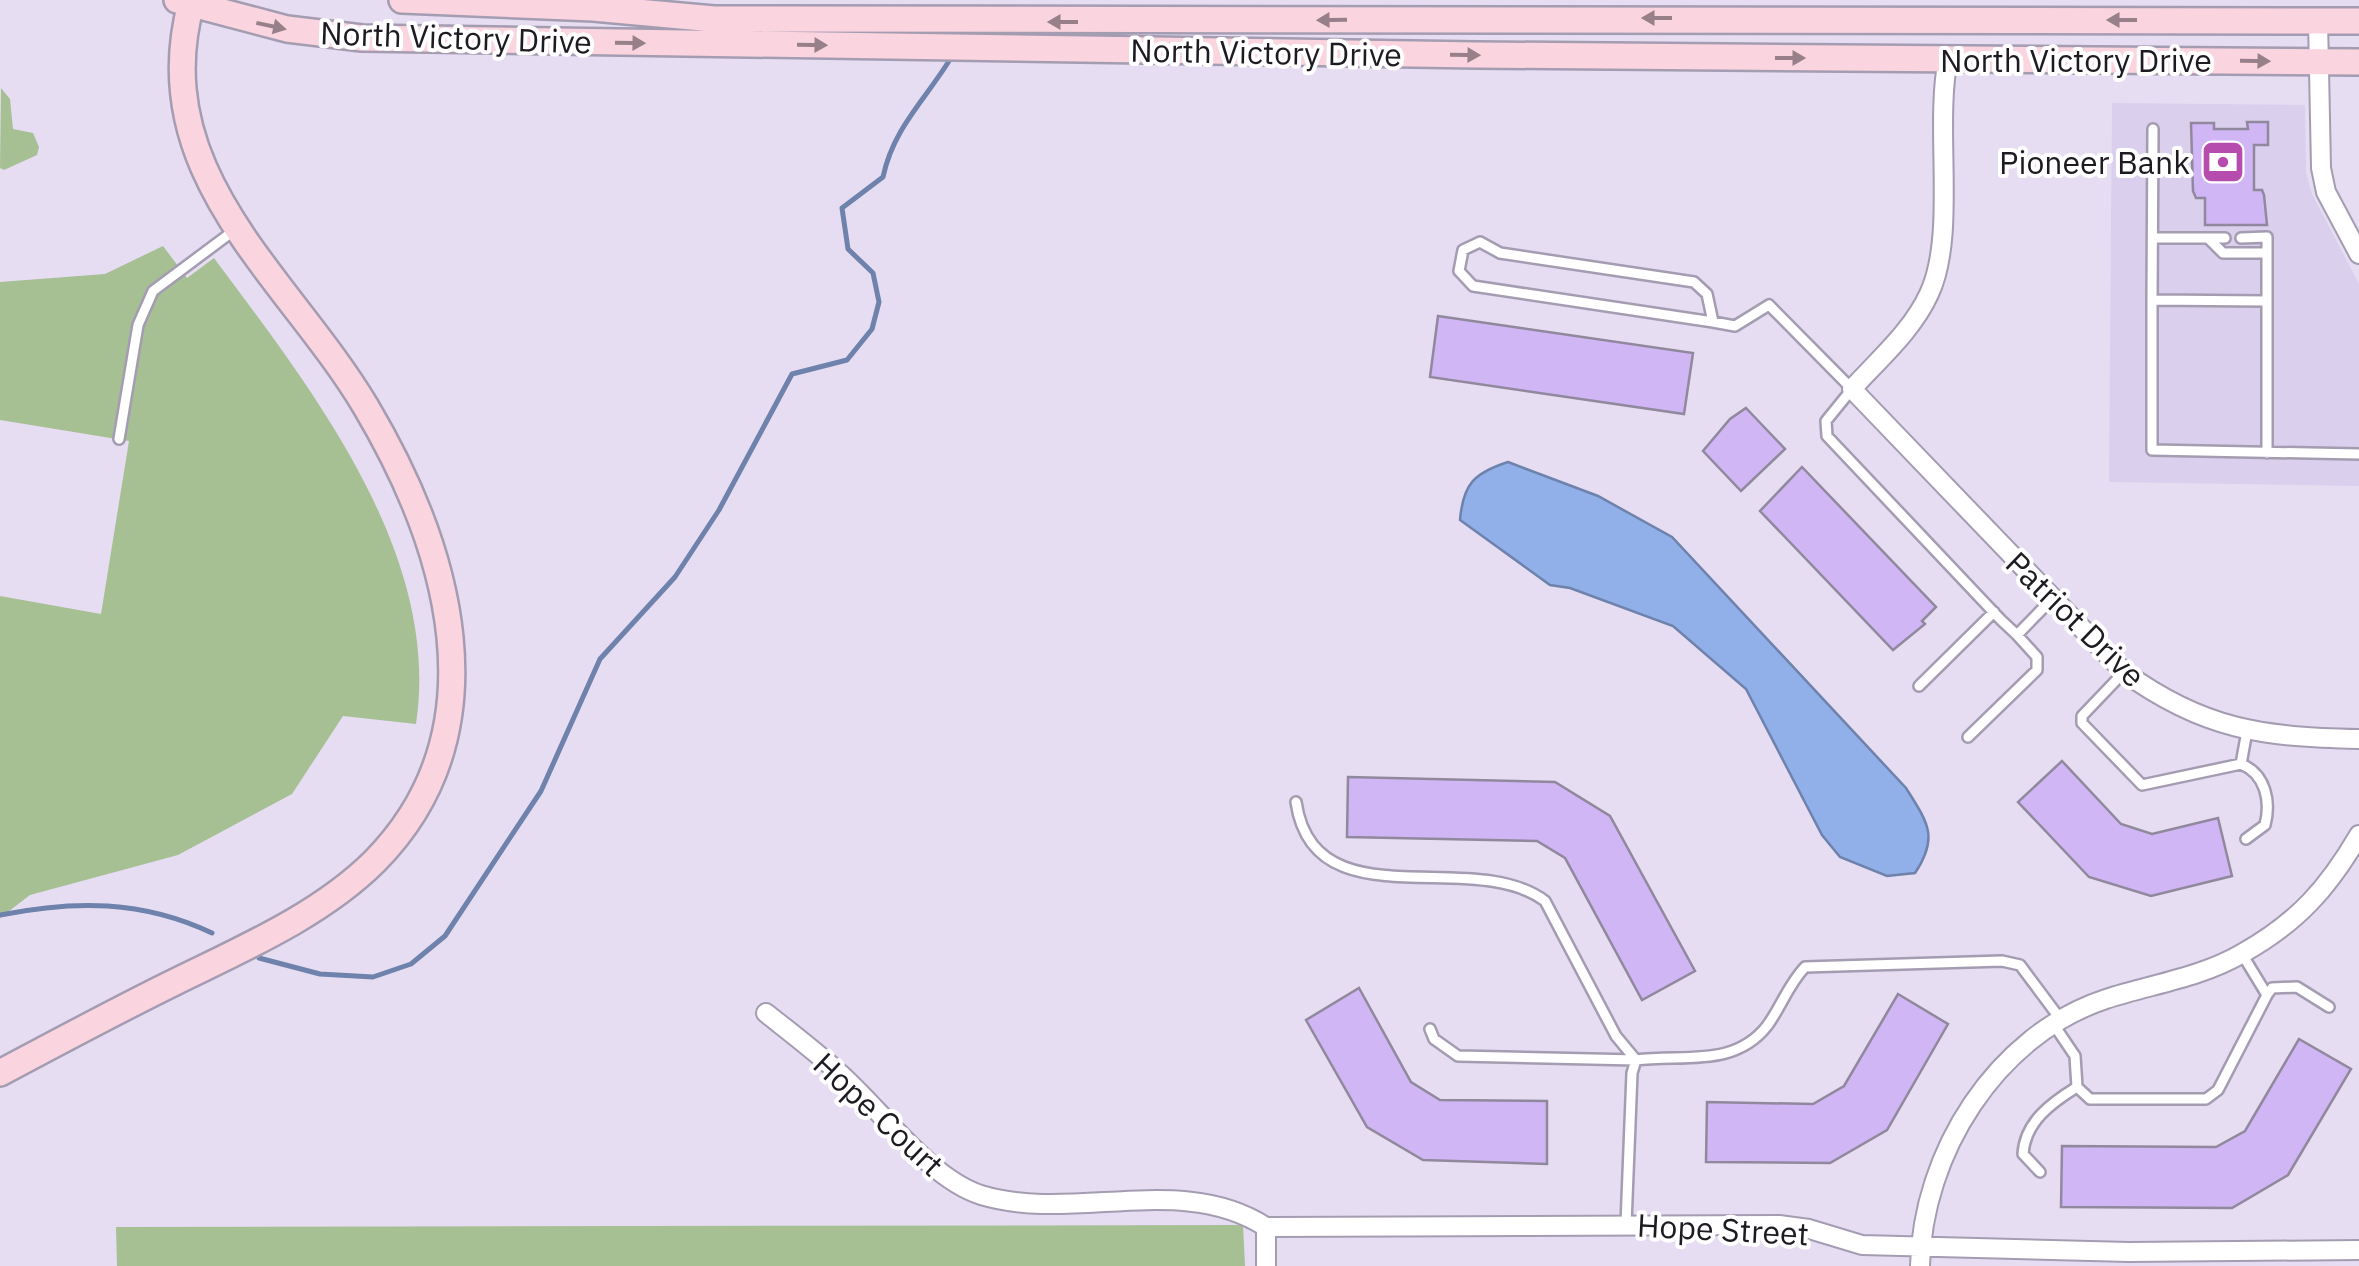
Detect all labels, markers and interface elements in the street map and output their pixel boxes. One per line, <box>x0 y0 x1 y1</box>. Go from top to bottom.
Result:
one-way arrow <box>1640 10 1672 26</box>
street label: North Victory Drive <box>319 11 593 63</box>
one-way arrow <box>2105 12 2137 28</box>
one-way arrow <box>1315 13 1347 29</box>
one-way arrow <box>1047 14 1079 30</box>
one-way arrow <box>256 18 287 34</box>
street label: North Victory Drive <box>1130 29 1402 75</box>
one-way arrow <box>615 35 647 51</box>
one-way arrow <box>796 37 828 53</box>
street label: North Victory Drive <box>1940 39 2212 81</box>
one-way arrow <box>1450 47 1482 63</box>
one-way arrow <box>1775 50 1807 66</box>
one-way arrow <box>2240 53 2272 69</box>
bank icon: Pioneer Bank <box>2200 139 2246 185</box>
place label: Pioneer Bank <box>1999 141 2190 183</box>
street label: Patriot Drive <box>1997 542 2155 696</box>
street label: Hope Court <box>805 1043 953 1185</box>
street label: Hope Street <box>1636 1204 1810 1254</box>

